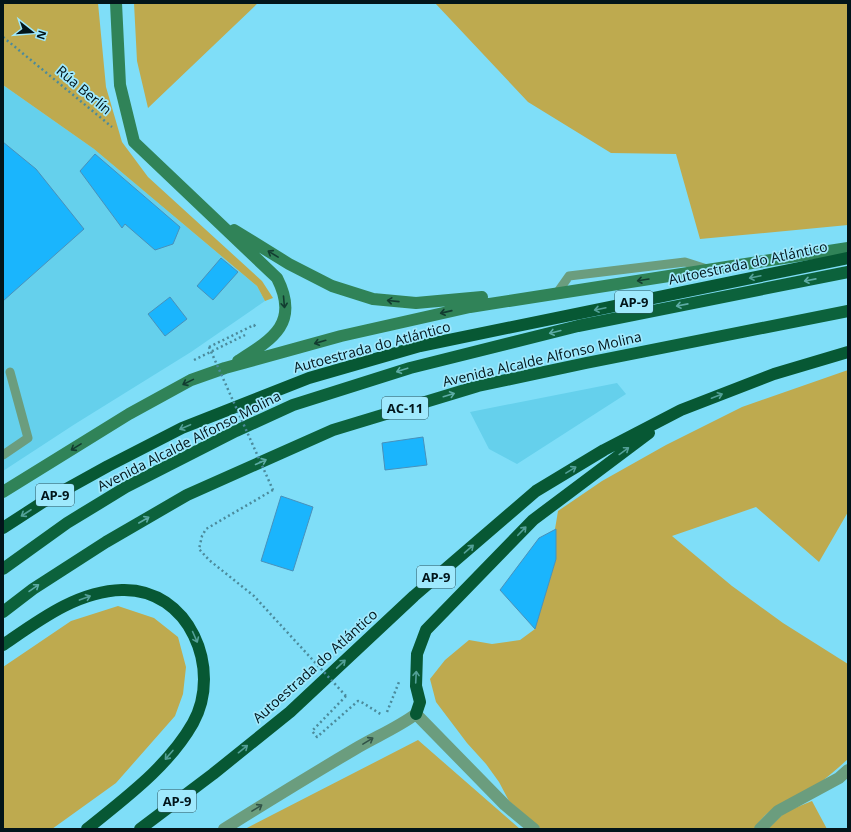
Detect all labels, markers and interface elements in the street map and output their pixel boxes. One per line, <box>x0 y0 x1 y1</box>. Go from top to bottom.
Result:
north arrow <box>12 12 52 52</box>
text: N <box>34 29 51 42</box>
street label: Rúa Berlín <box>53 61 116 118</box>
street label: Autoestrada do Atlántico <box>667 236 829 289</box>
one-way arrow <box>268 250 279 258</box>
one-way arrow <box>749 273 762 281</box>
one-way arrow <box>637 276 650 284</box>
one-way arrow <box>804 276 817 284</box>
road number: AP-9 <box>615 291 653 313</box>
one-way arrow <box>281 295 288 308</box>
one-way arrow <box>387 297 400 304</box>
one-way arrow <box>676 302 689 310</box>
one-way arrow <box>594 306 607 314</box>
one-way arrow <box>440 309 453 316</box>
street label: Autoestrada do Atlántico <box>291 316 453 377</box>
street label: Avenida Alcalde Alfonso Molina <box>441 326 643 391</box>
one-way arrow <box>549 328 562 336</box>
one-way arrow <box>313 338 326 346</box>
one-way arrow <box>395 367 408 374</box>
one-way arrow <box>183 379 195 386</box>
street label: Avenida Alcalde Alfonso Molina <box>94 386 284 495</box>
one-way arrow <box>442 391 455 398</box>
one-way arrow <box>711 391 723 399</box>
road number: AC-11 <box>382 397 428 419</box>
one-way arrow <box>180 424 192 431</box>
one-way arrow <box>71 443 82 451</box>
one-way arrow <box>619 447 630 455</box>
one-way arrow <box>254 458 266 465</box>
one-way arrow <box>565 465 577 473</box>
road number: AP-9 <box>36 484 74 506</box>
one-way arrow <box>21 509 32 517</box>
one-way arrow <box>138 515 150 523</box>
one-way arrow <box>517 526 527 536</box>
one-way arrow <box>464 544 474 554</box>
road number: AP-9 <box>417 566 455 588</box>
one-way arrow <box>28 584 39 592</box>
one-way arrow <box>79 594 91 602</box>
street label: Autoestrada do Atlántico <box>248 604 381 727</box>
one-way arrow <box>192 631 199 643</box>
one-way arrow <box>336 659 346 669</box>
one-way arrow <box>413 671 420 684</box>
one-way arrow <box>362 737 374 745</box>
one-way arrow <box>238 745 248 754</box>
one-way arrow <box>164 750 173 761</box>
road number: AP-9 <box>158 790 196 812</box>
one-way arrow <box>251 804 263 812</box>

